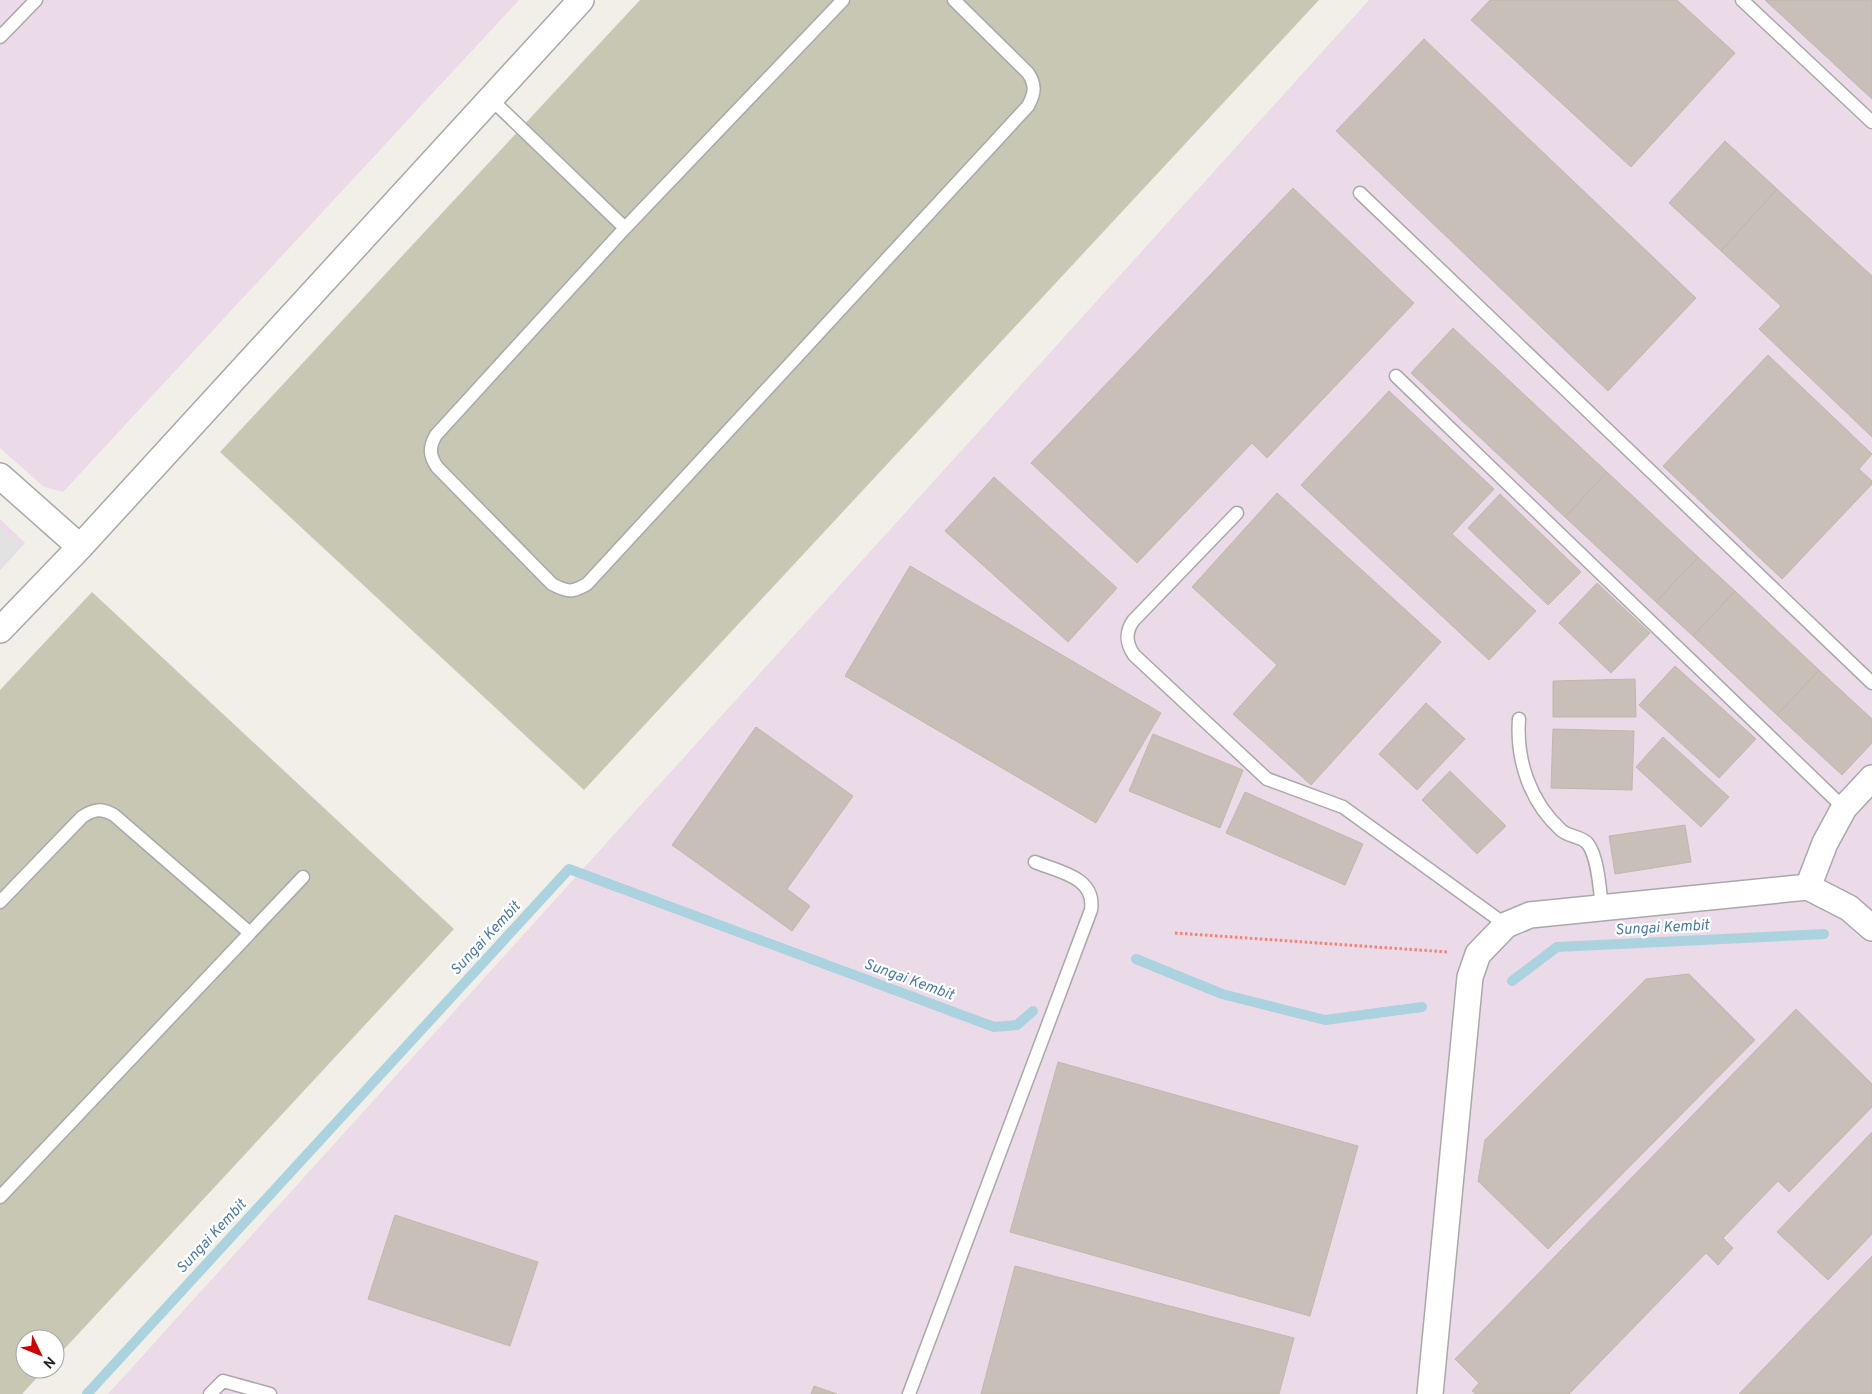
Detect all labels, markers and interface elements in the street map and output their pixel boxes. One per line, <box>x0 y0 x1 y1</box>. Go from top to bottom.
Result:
water label: Sungai Kembit <box>447 898 526 980</box>
water label: Sungai Kembit <box>1614 917 1710 940</box>
water label: Sungai Kembit <box>861 955 957 1006</box>
water label: Sungai Kembit <box>173 1196 252 1278</box>
north arrow <box>15 1329 65 1379</box>
text: N <box>39 1352 58 1371</box>

